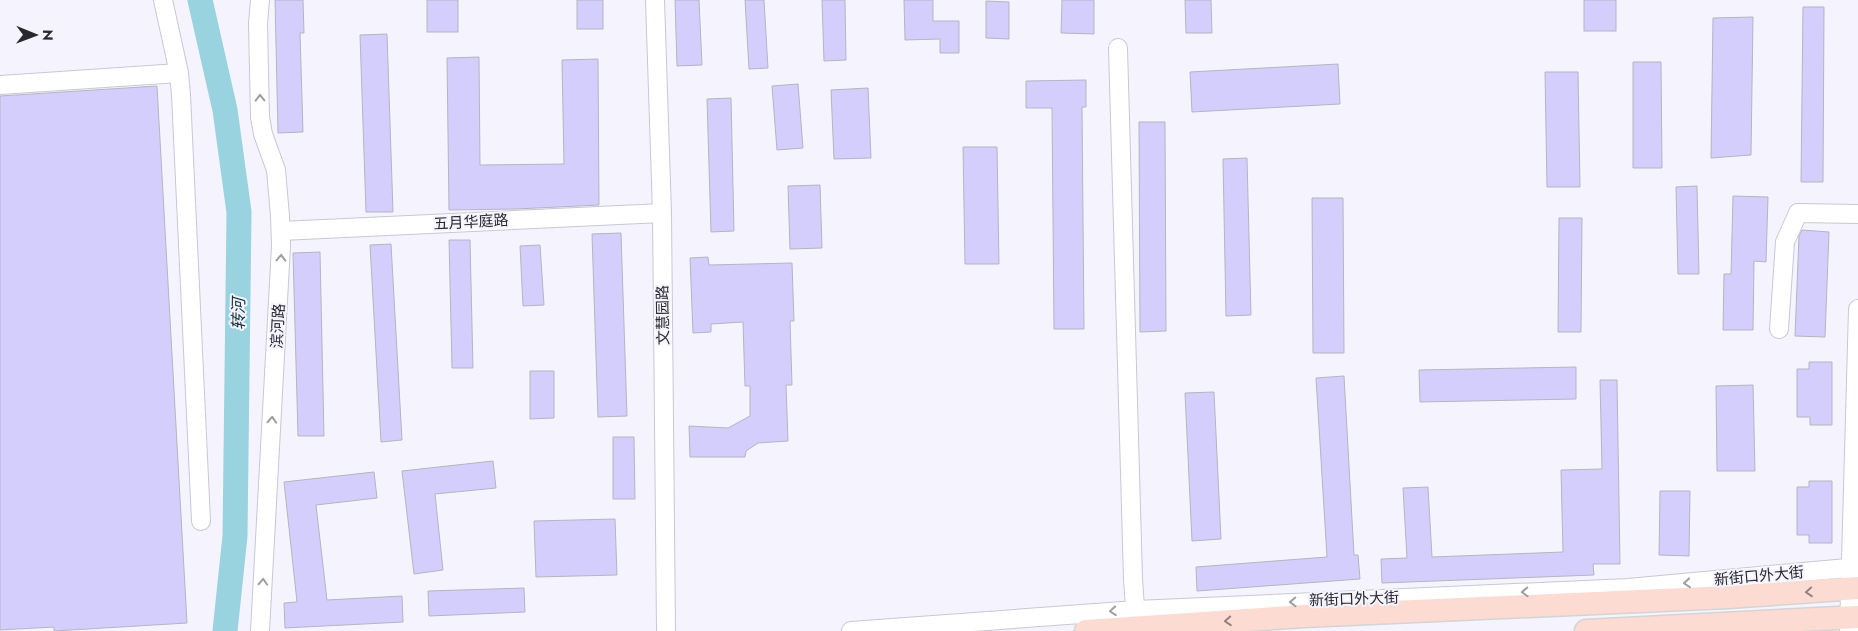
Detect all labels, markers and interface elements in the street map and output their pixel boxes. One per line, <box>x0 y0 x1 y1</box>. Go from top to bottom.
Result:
north arrow <box>10 10 60 60</box>
text: N <box>38 29 58 41</box>
one-way arrow <box>255 94 265 102</box>
street label: 五月华庭路 <box>433 209 509 235</box>
one-way arrow <box>276 254 286 262</box>
street label: 文慧园路 <box>651 285 675 345</box>
water label: 转河 <box>227 295 250 330</box>
street label: 滨河路 <box>266 303 290 349</box>
one-way arrow <box>267 416 278 424</box>
street label: 新街口外大街 <box>1713 561 1805 591</box>
one-way arrow <box>1683 577 1691 588</box>
one-way arrow <box>258 578 269 586</box>
street label: 新街口外大街 <box>1309 586 1399 612</box>
one-way arrow <box>1805 586 1813 597</box>
one-way arrow <box>1521 587 1529 598</box>
one-way arrow <box>1289 597 1296 607</box>
one-way arrow <box>1109 606 1117 617</box>
one-way arrow <box>1223 616 1231 627</box>

